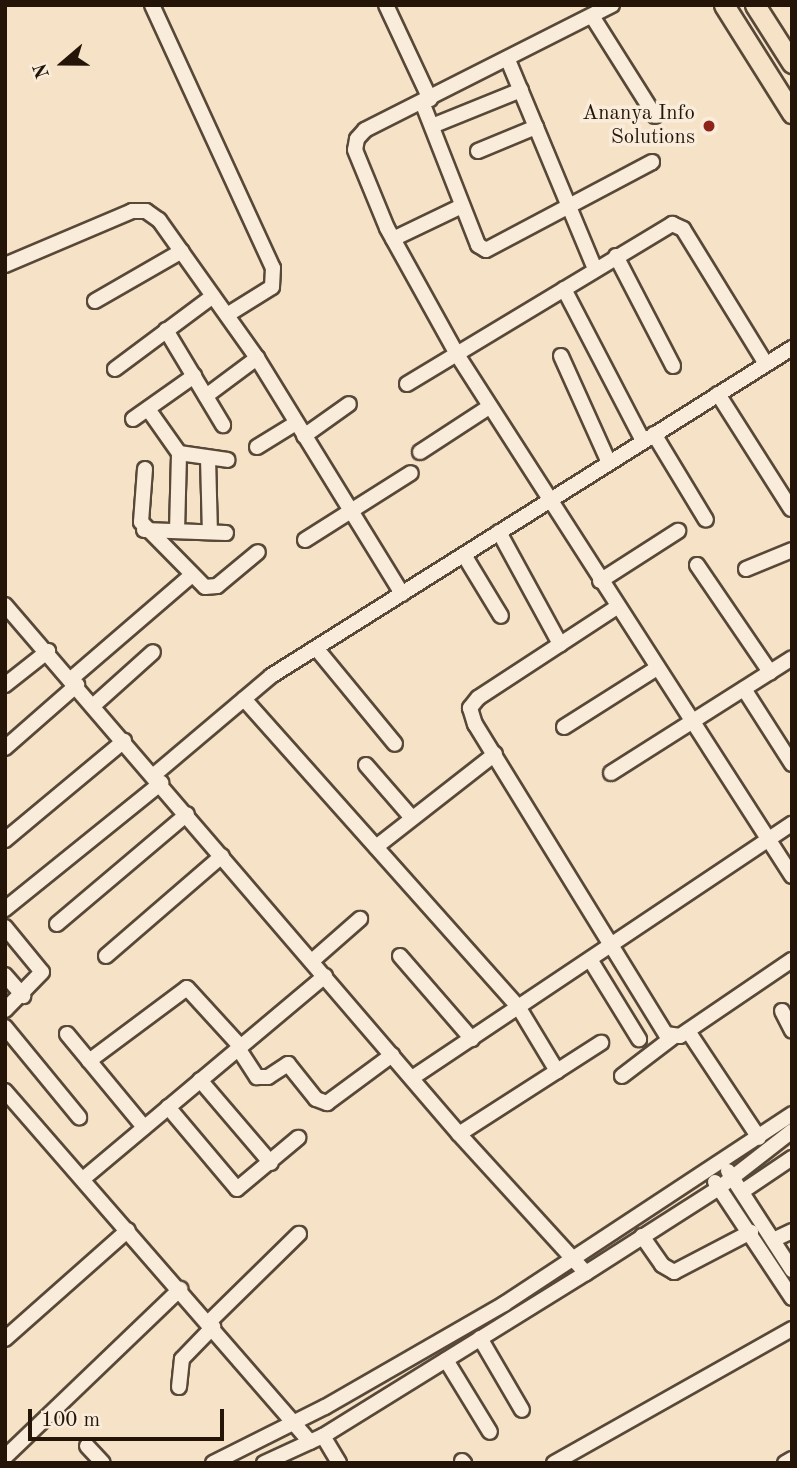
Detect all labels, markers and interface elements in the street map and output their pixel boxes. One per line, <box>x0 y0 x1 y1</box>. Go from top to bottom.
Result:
north arrow <box>28 28 98 98</box>
text: N <box>31 60 54 80</box>
place label: Ananya Info Solutions <box>582 101 695 151</box>
marker: Ananya Info Solutions <box>701 118 717 134</box>
scale bar <box>32 1394 228 1438</box>
text: 100 m <box>41 1410 100 1431</box>

